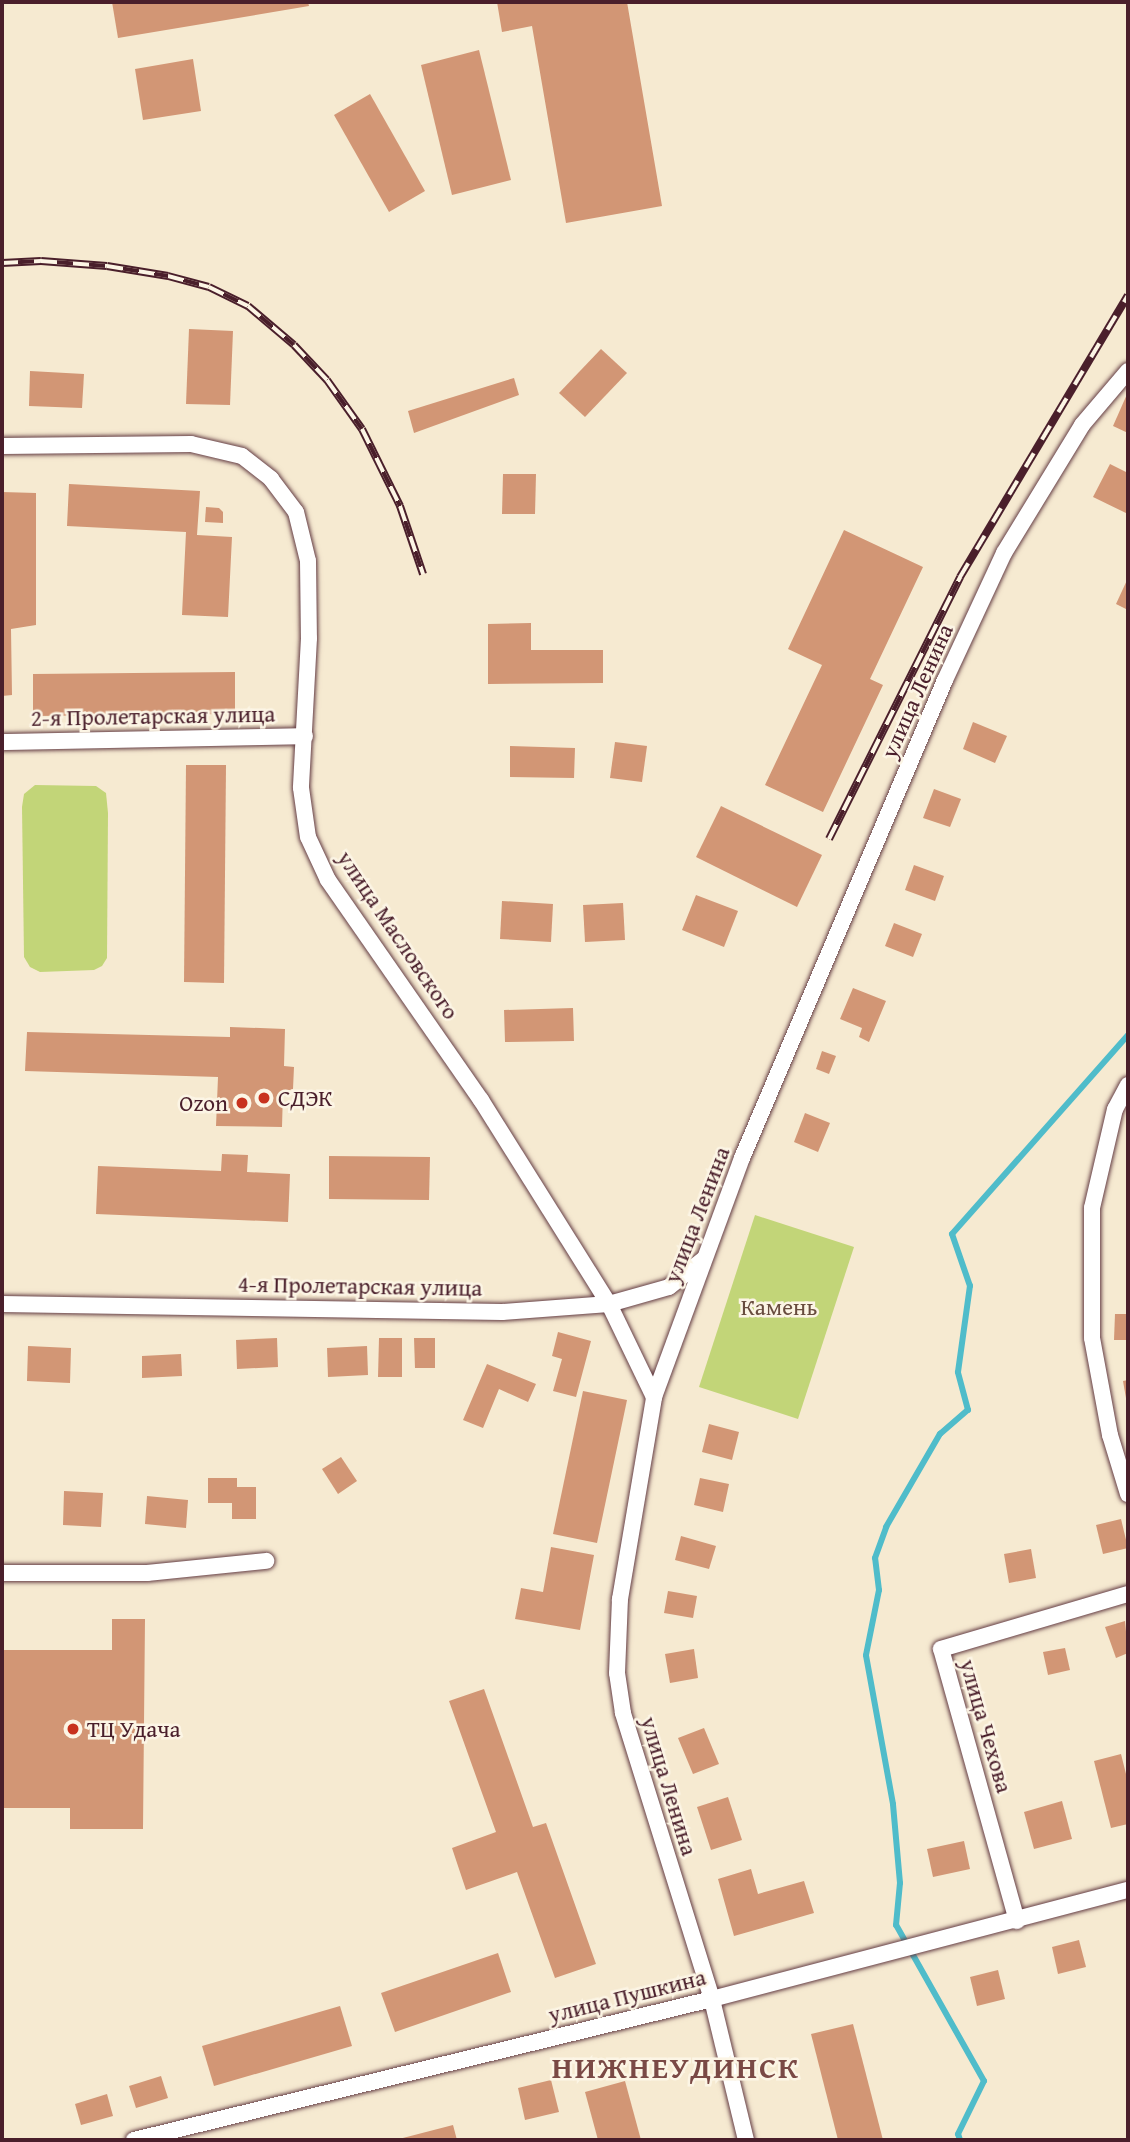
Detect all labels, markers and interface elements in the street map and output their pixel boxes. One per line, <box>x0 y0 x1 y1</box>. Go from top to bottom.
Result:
street label: улица Ленина <box>875 620 959 762</box>
street label: 2-я Пролетарская улица <box>31 700 275 732</box>
street label: улица Масловского <box>331 845 465 1025</box>
place label: СДЭК <box>278 1084 332 1112</box>
place label: Ozon <box>179 1089 228 1117</box>
marker: СДЭК <box>256 1090 272 1106</box>
marker: Ozon <box>234 1095 250 1111</box>
street label: улица Ленина <box>658 1143 736 1287</box>
street label: 4-я Пролетарская улица <box>238 1270 482 1302</box>
park label: Камень <box>741 1293 817 1321</box>
street label: улица Чехова <box>954 1656 1018 1796</box>
street label: улица Ленина <box>635 1713 703 1859</box>
place label: ТЦ Удача <box>87 1715 181 1743</box>
marker: ТЦ Удача <box>65 1721 81 1737</box>
street label: улица Пушкина <box>546 1963 708 2029</box>
district label: НИЖНЕУДИНСК <box>553 2049 799 2085</box>

